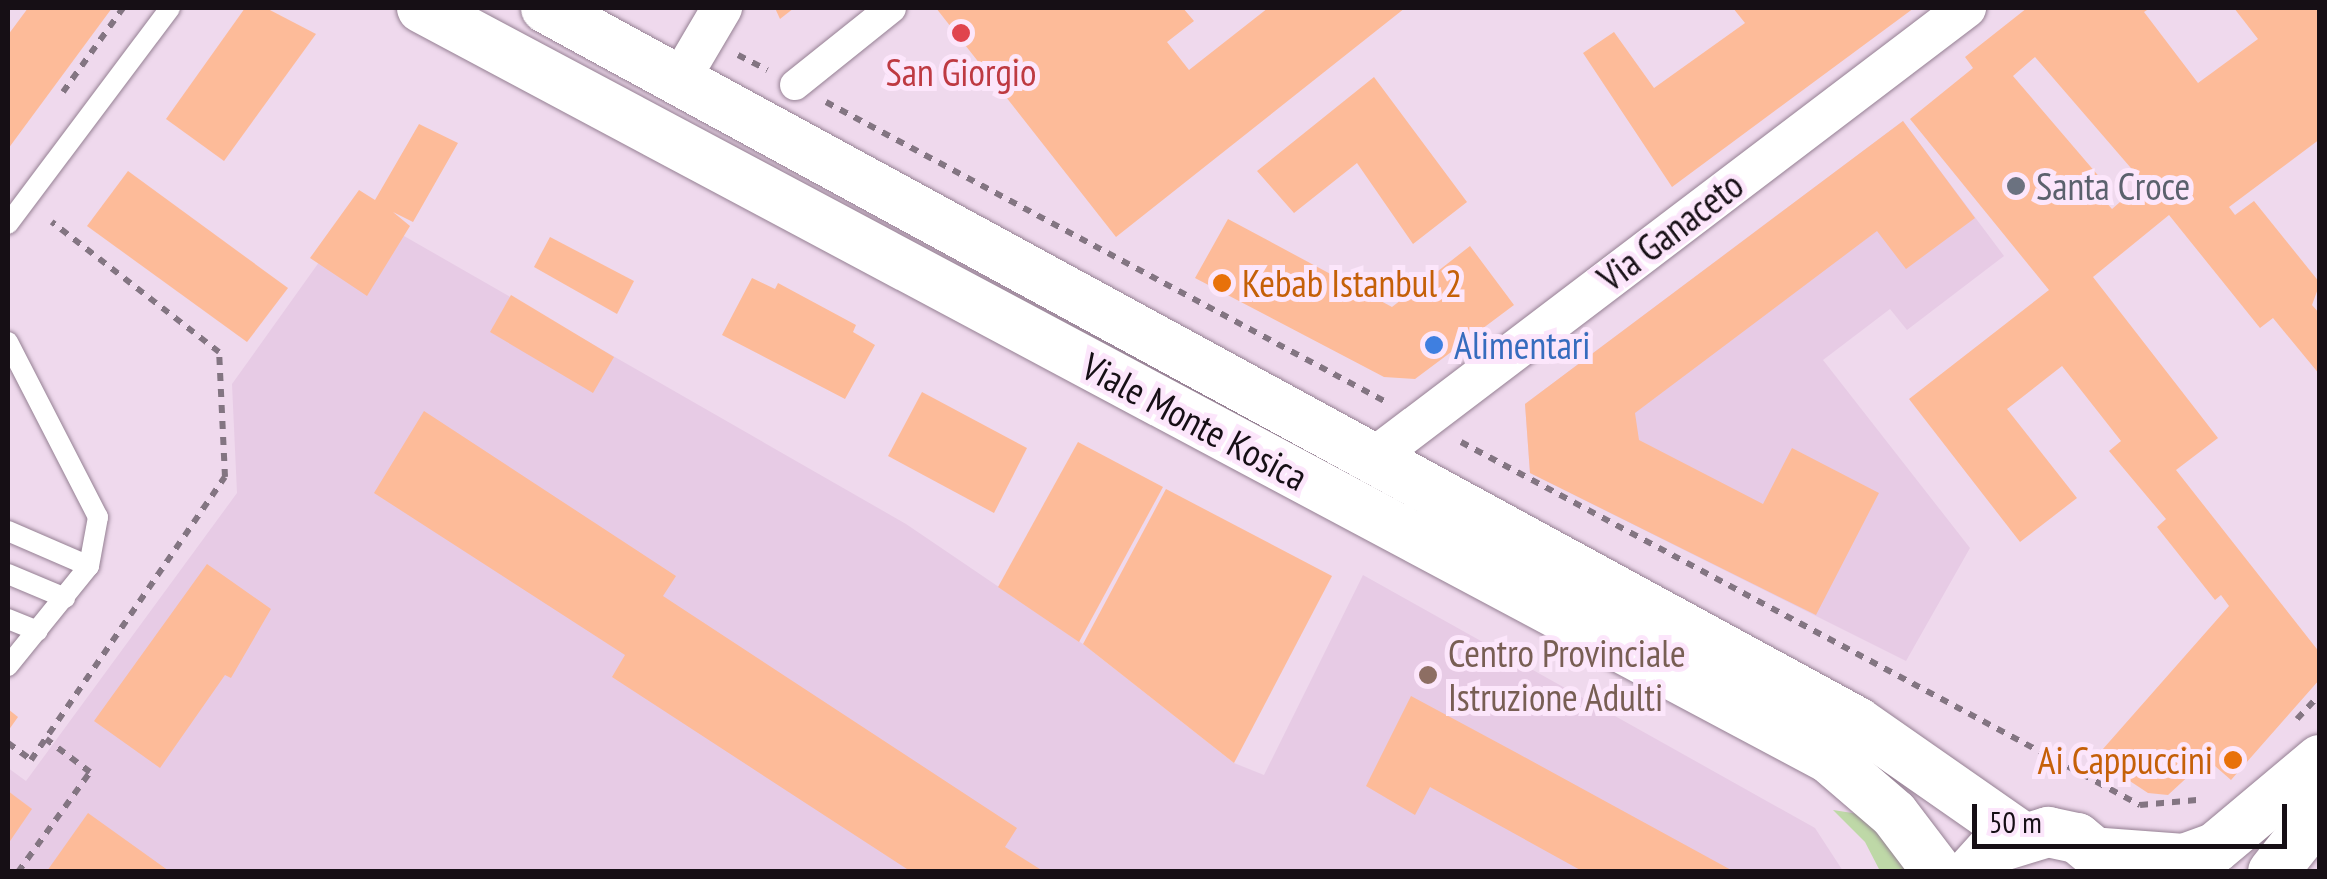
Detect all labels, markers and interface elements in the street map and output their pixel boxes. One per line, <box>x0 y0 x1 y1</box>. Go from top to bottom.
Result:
marker: San Giorgio <box>950 22 972 44</box>
place label: San Giorgio <box>885 49 1037 95</box>
street label: Via Ganaceto <box>1588 162 1752 300</box>
place label: Santa Croce <box>2036 163 2190 209</box>
marker: Santa Croce <box>2005 175 2027 197</box>
place label: Kebab Istanbul 2 <box>1242 260 1462 306</box>
marker: Kebab Istanbul 2 <box>1211 272 1233 294</box>
place label: Alimentari <box>1454 322 1590 368</box>
marker: Alimentari <box>1423 334 1445 356</box>
street label: Viale Monte Kosica <box>1075 343 1315 499</box>
place label: Centro Provinciale Istruzione Adulti <box>1448 630 1686 719</box>
marker: Centro Provinciale Istruzione Adulti <box>1417 664 1439 686</box>
place label: Ai Cappuccini <box>2037 737 2213 783</box>
marker: Ai Cappuccini <box>2222 749 2244 771</box>
scale bar <box>1977 784 2292 846</box>
text: 50 m <box>1989 802 2042 841</box>

